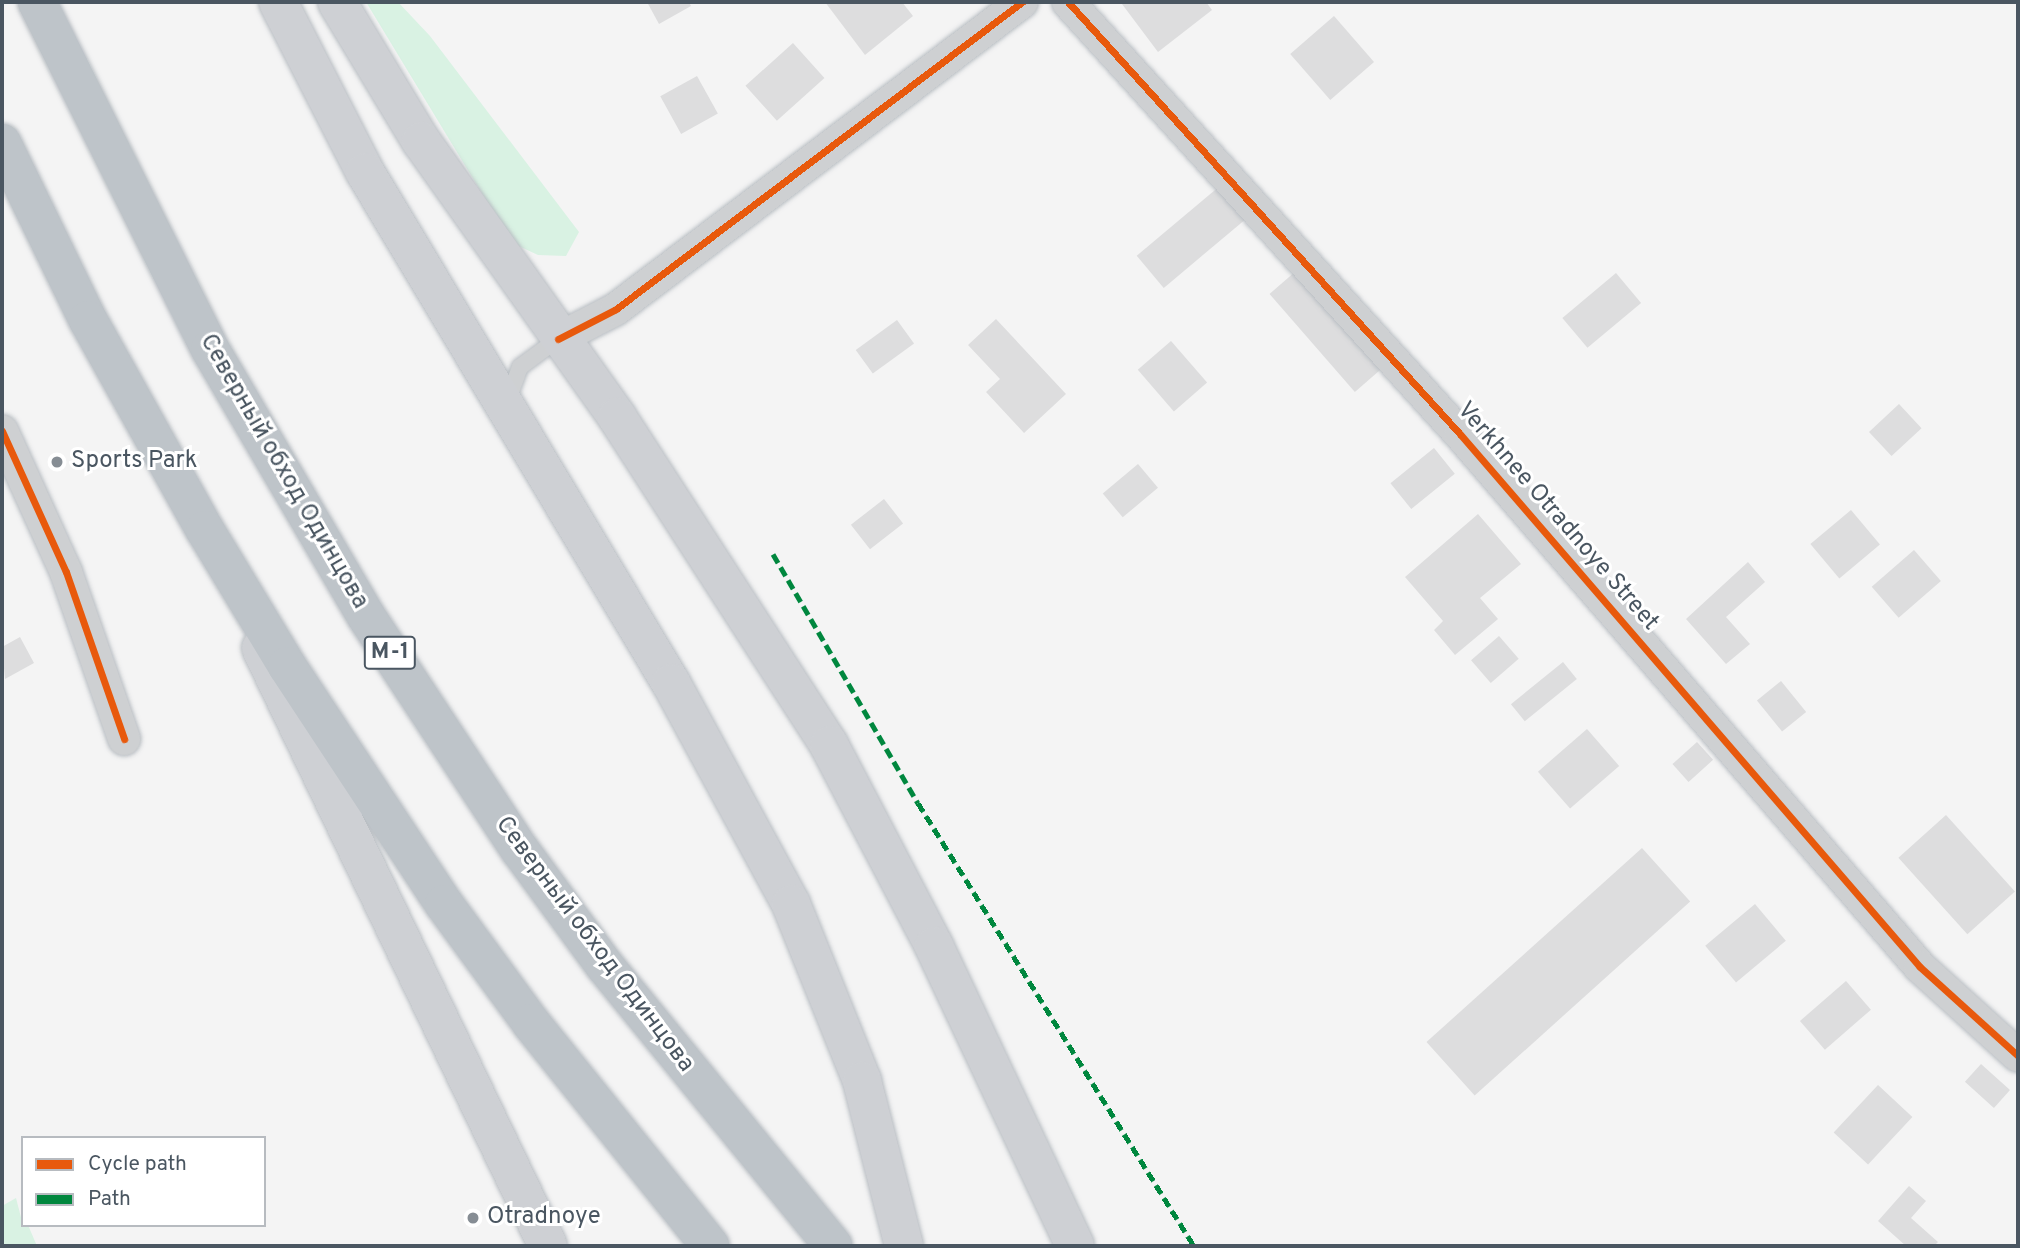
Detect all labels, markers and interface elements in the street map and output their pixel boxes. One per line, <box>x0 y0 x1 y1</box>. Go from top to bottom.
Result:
street label: Северный обход Одинцова <box>192 329 374 615</box>
street label: Verkhnee Otradnoye Street <box>1450 397 1664 637</box>
place label: Sports Park <box>71 448 198 476</box>
marker: Sports Park <box>49 454 65 470</box>
road number: М-1 <box>364 634 416 673</box>
street label: Северный обход Одинцова <box>488 812 700 1078</box>
legend <box>21 1136 266 1227</box>
text: Cycle path <box>88 1151 187 1178</box>
text: Path <box>88 1186 131 1213</box>
place label: Otradnoye <box>487 1204 601 1232</box>
marker: Otradnoye <box>465 1210 481 1226</box>

